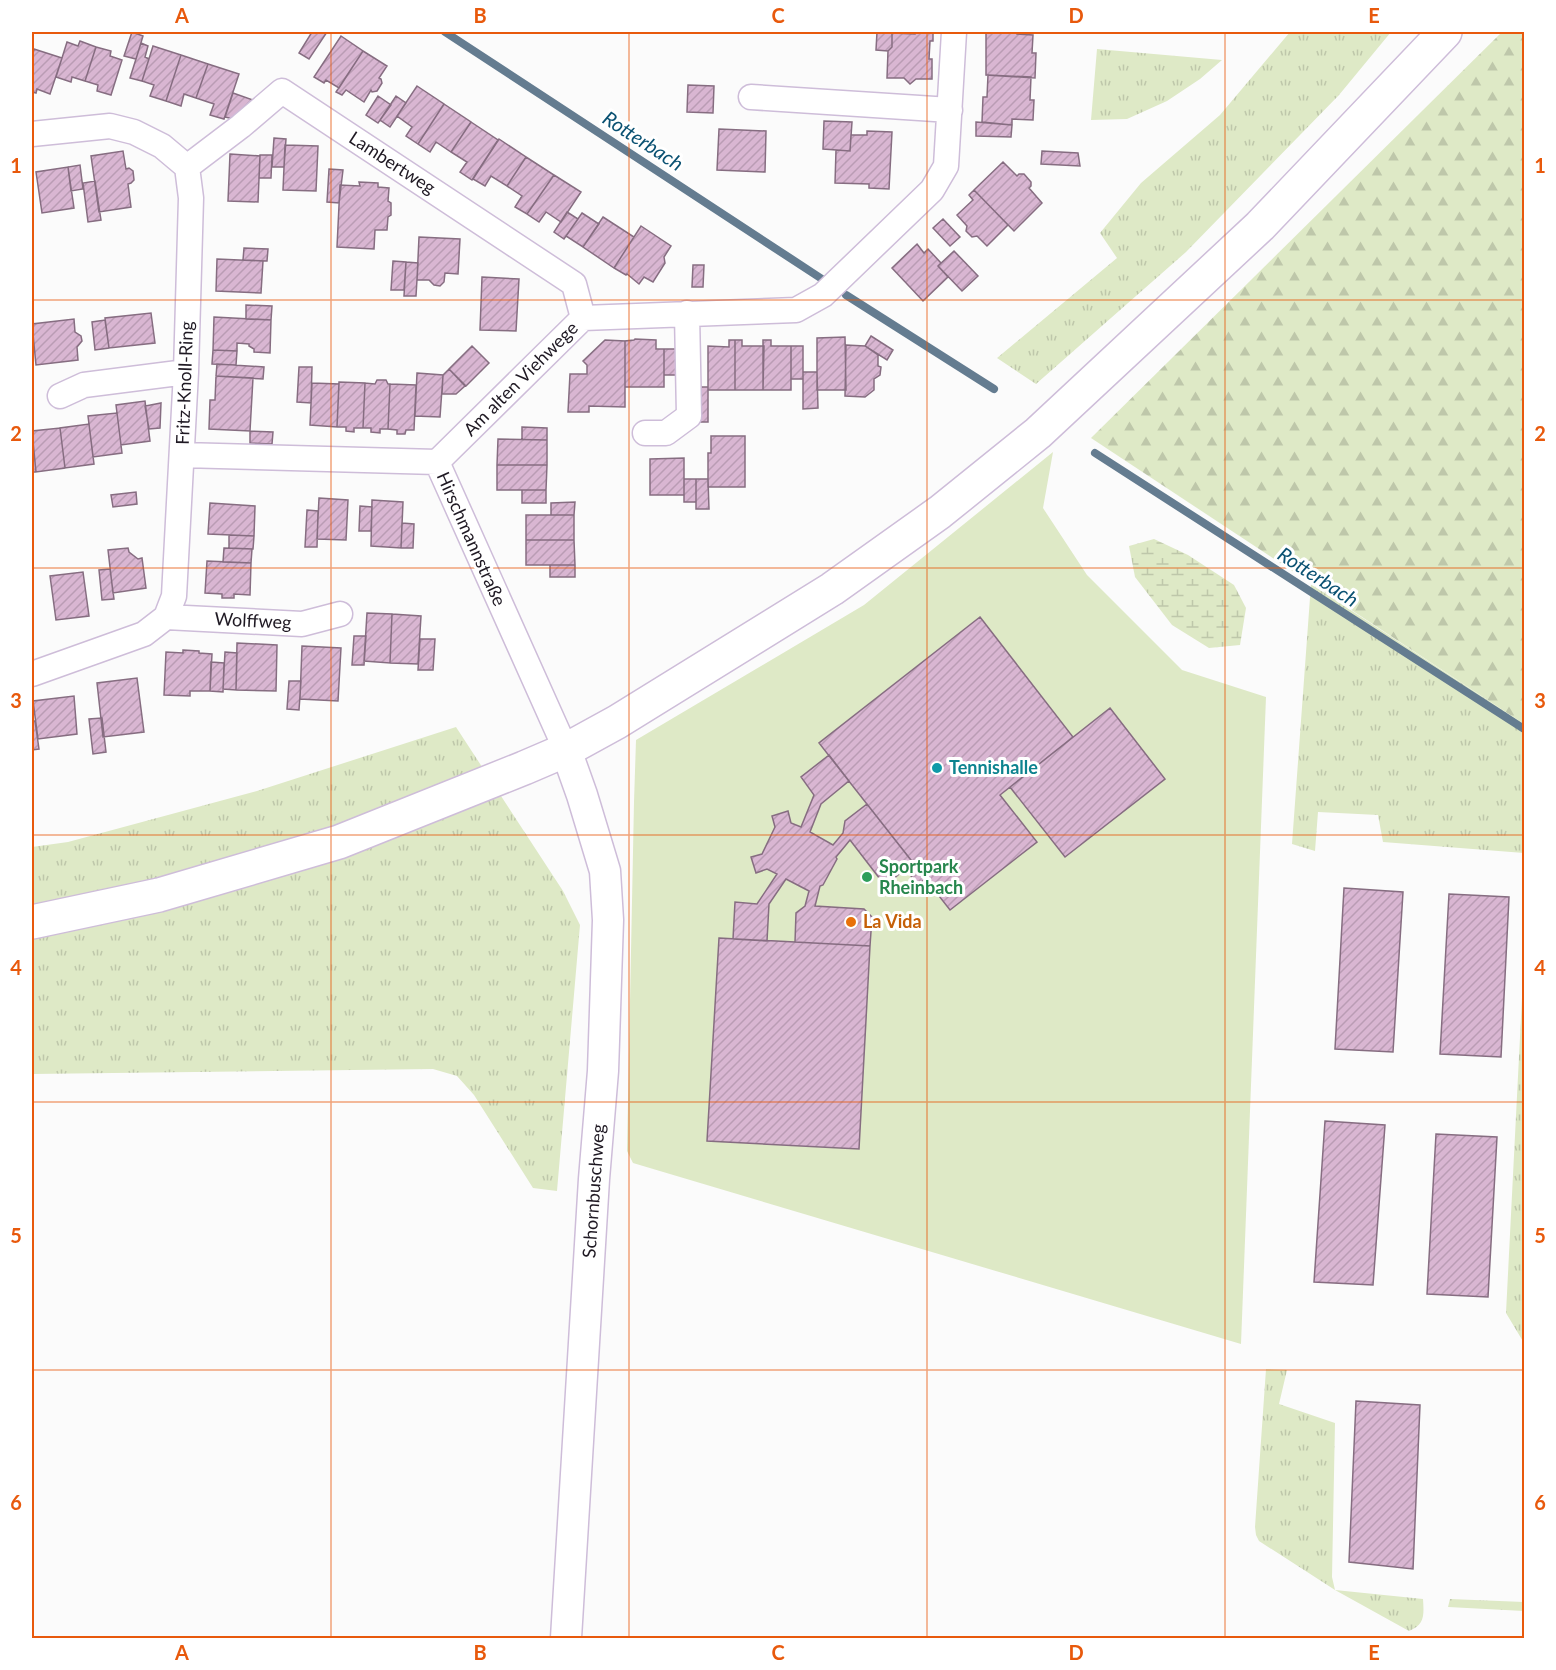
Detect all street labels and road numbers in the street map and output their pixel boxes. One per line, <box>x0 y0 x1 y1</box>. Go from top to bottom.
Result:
street label: Lambertweg <box>345 126 440 198</box>
street label: Am alten Viehwege <box>458 316 582 440</box>
street label: Fritz-Knoll-Ring <box>171 321 197 445</box>
street label: Hirschmannstraße <box>433 468 511 609</box>
street label: Wolffweg <box>214 607 292 633</box>
street label: Schornbuschweg <box>577 1123 609 1259</box>

